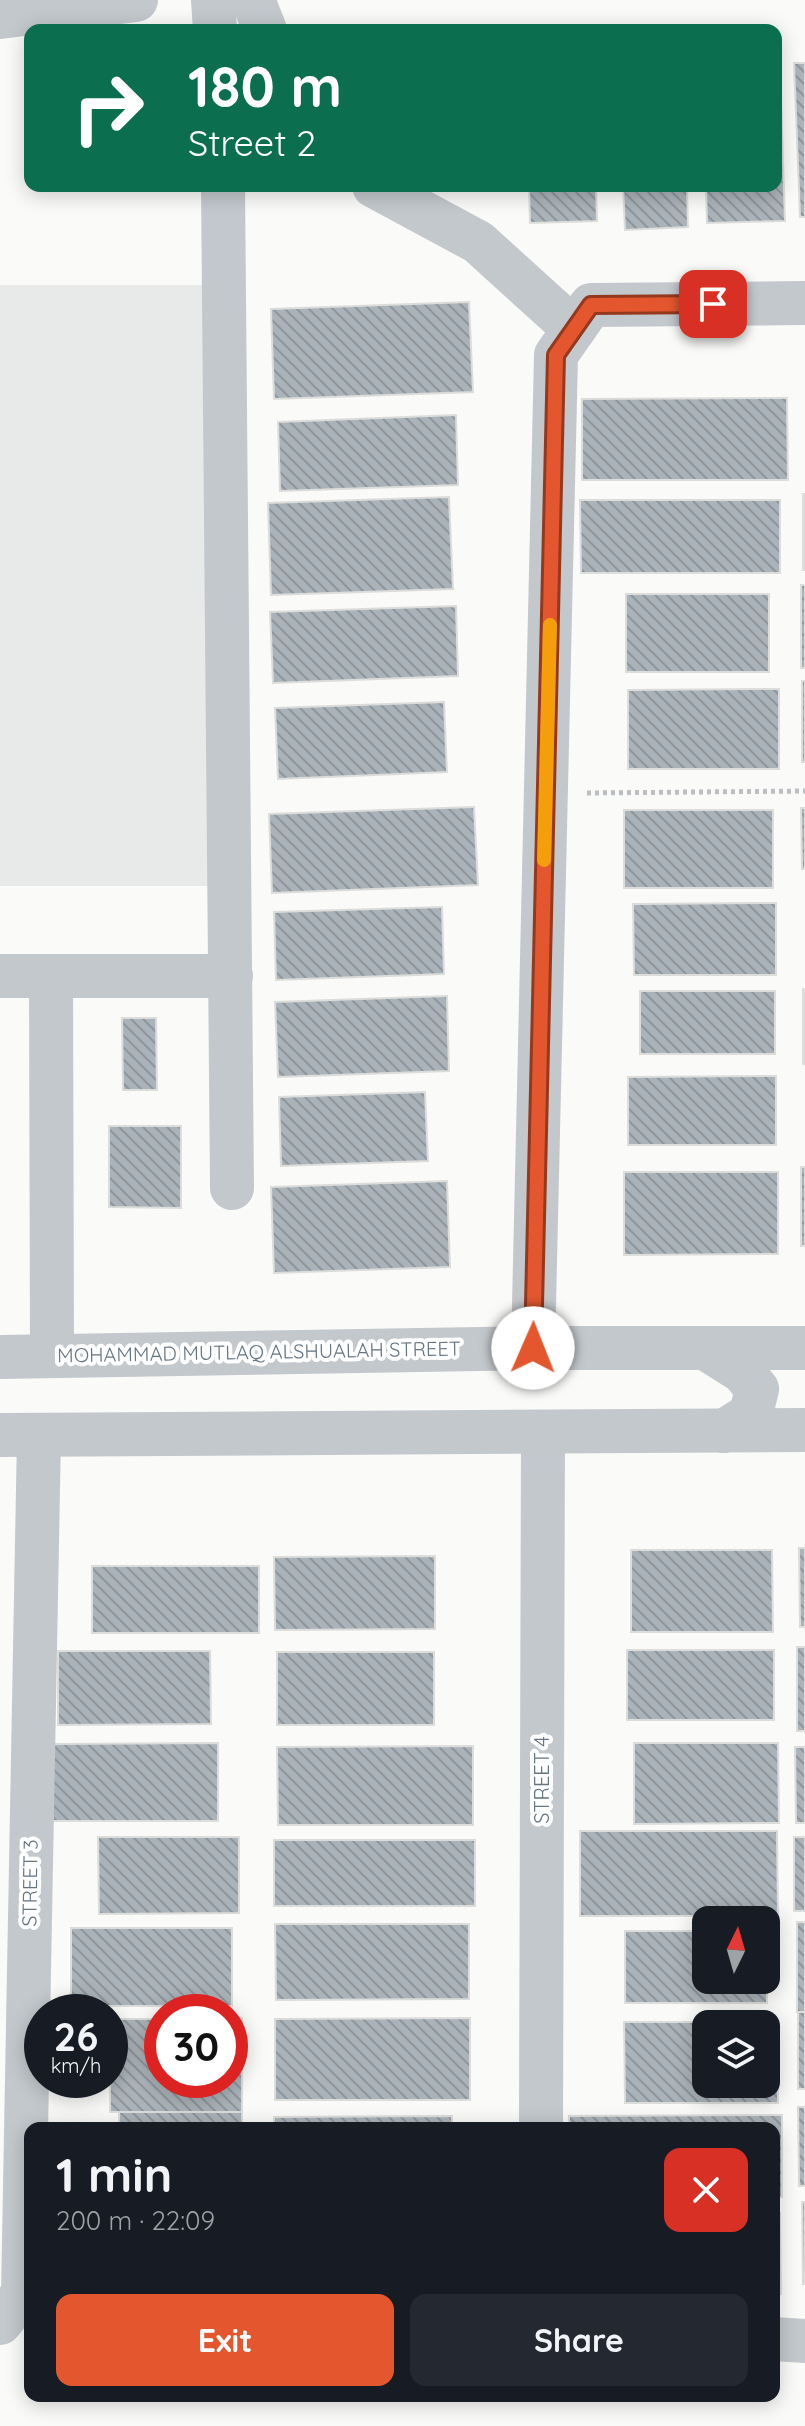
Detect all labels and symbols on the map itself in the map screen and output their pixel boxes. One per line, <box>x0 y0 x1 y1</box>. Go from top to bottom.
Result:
pin <box>679 270 747 338</box>
position arrow <box>491 1306 575 1390</box>
street label: MOHAMMAD MUTLAQ ALSHUALAH STREET <box>57 1335 461 1368</box>
street label: STREET 4 <box>529 1736 554 1824</box>
street label: STREET 3 <box>16 1839 43 1927</box>
north arrow <box>692 1906 780 1994</box>
speed limit sign: 30 <box>144 1994 248 2098</box>

